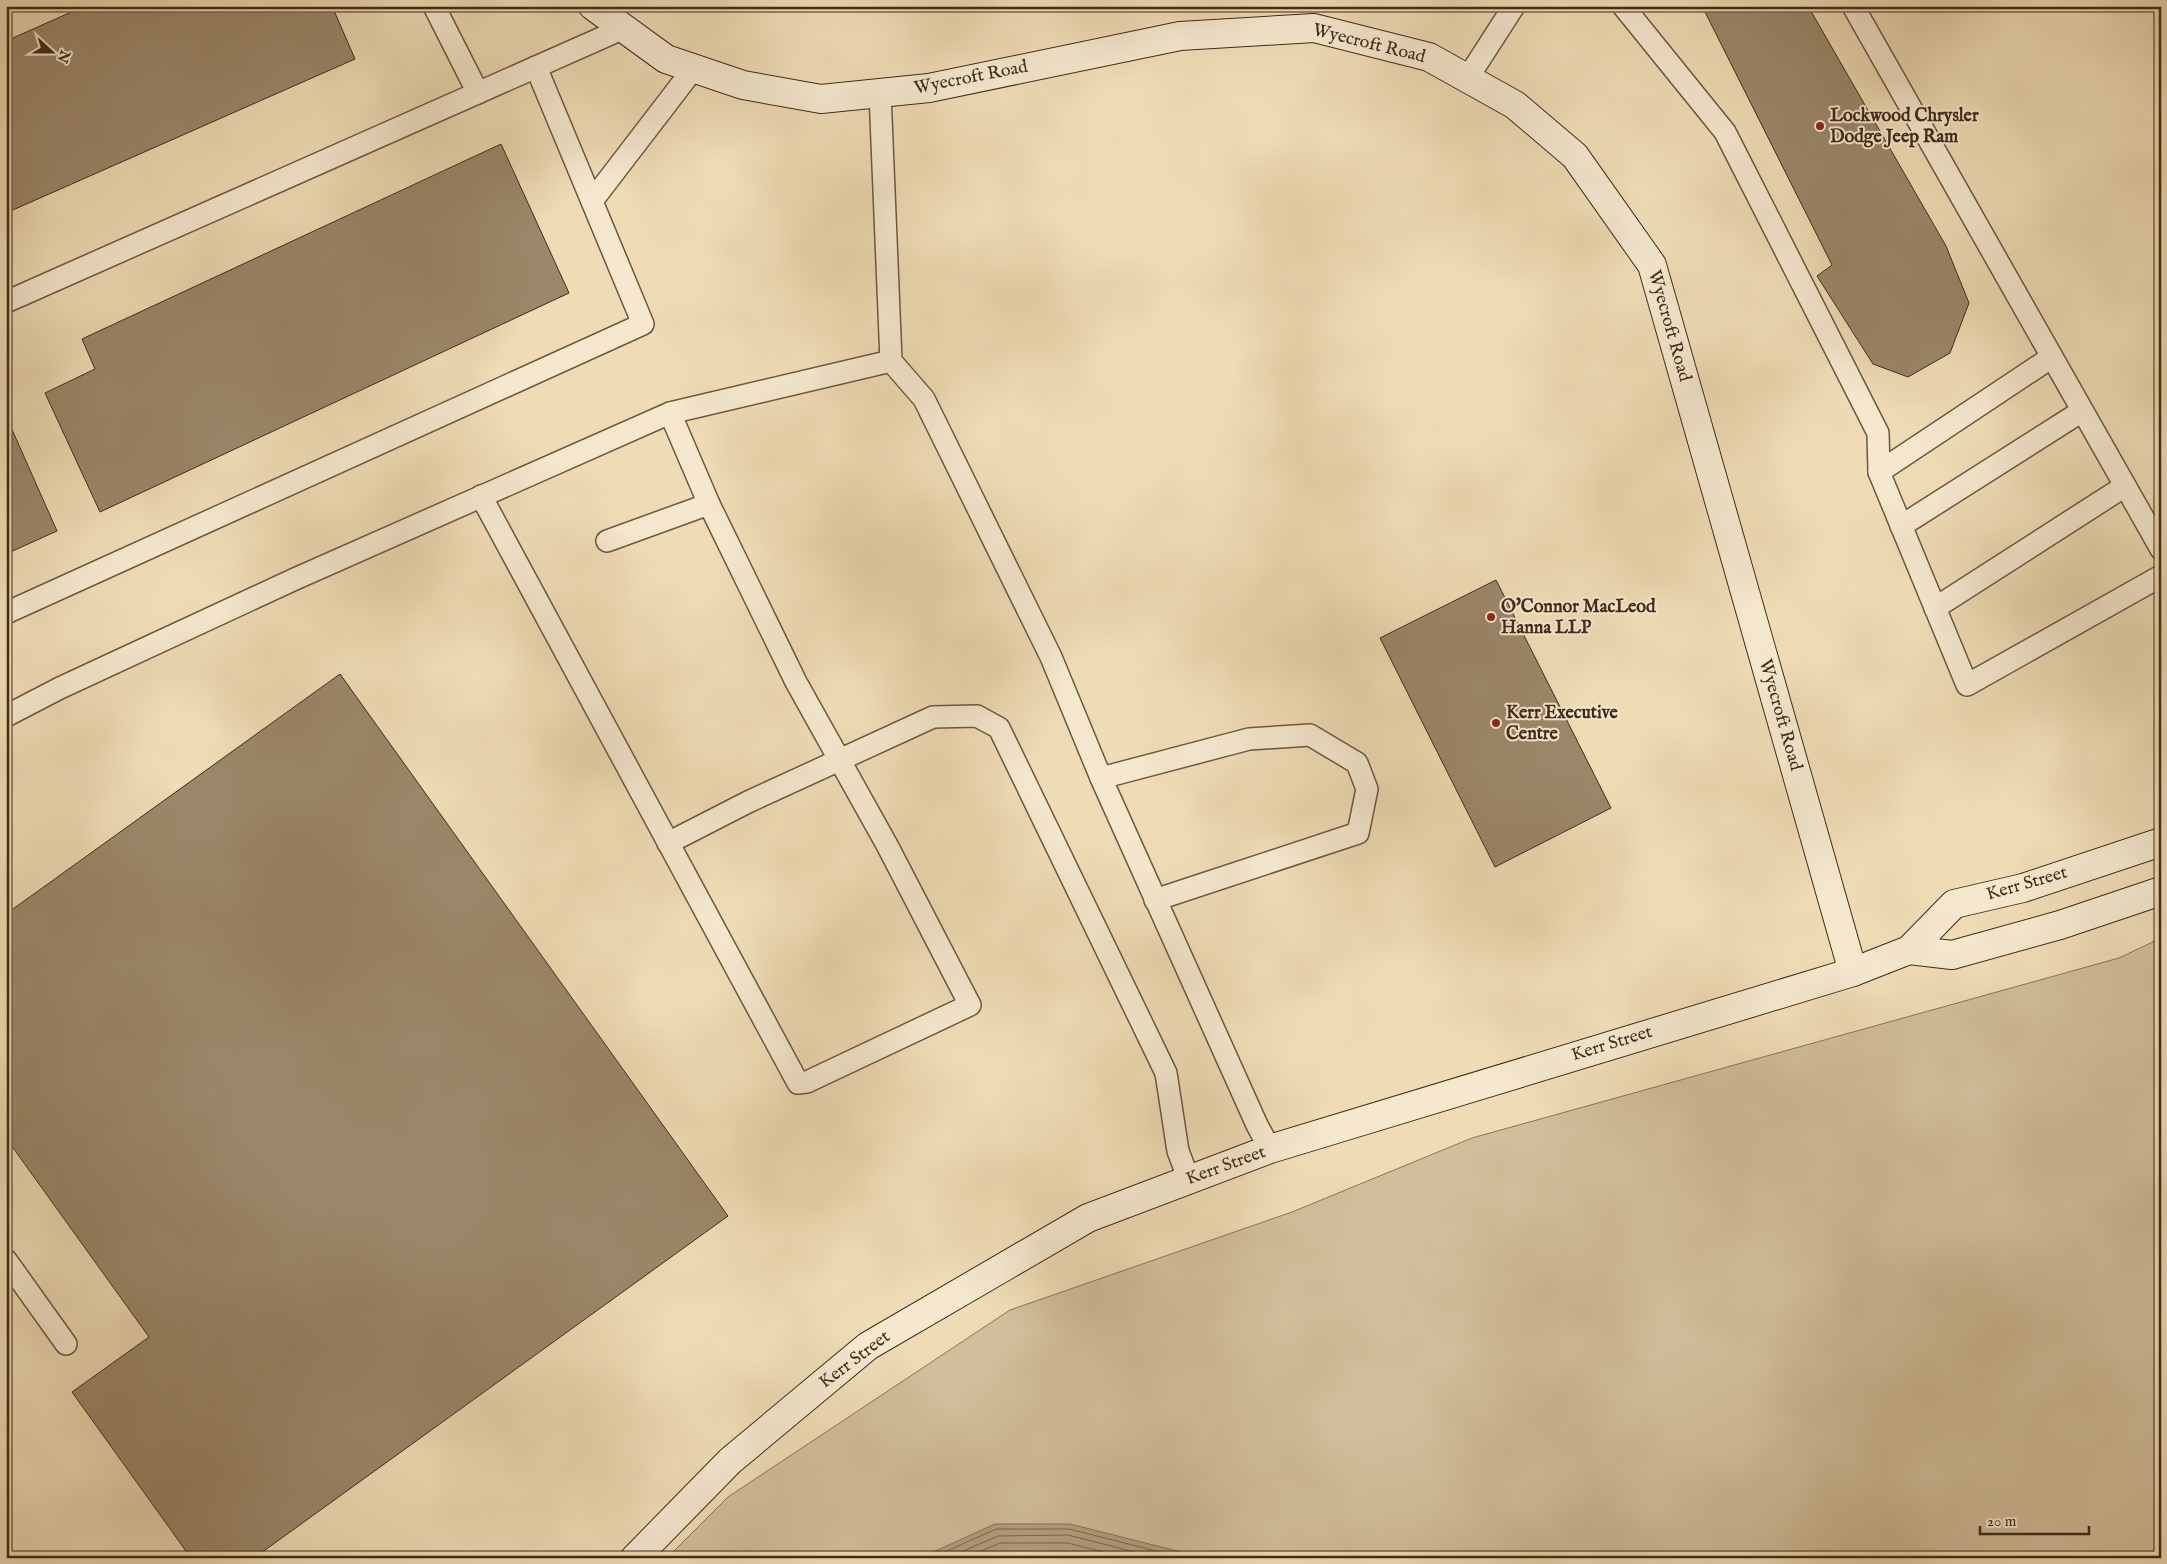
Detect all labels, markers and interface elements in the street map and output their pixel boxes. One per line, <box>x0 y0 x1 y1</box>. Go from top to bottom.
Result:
street label: Wyecroft Road <box>1310 19 1428 69</box>
north arrow <box>28 28 78 78</box>
text: N <box>53 46 74 65</box>
street label: Wyecroft Road <box>912 56 1030 100</box>
place label: Lockwood Chrysler Dodge Jeep Ram <box>1830 105 1979 149</box>
marker: Lockwood Chrysler Dodge Jeep Ram <box>1814 120 1826 132</box>
street label: Wyecroft Road <box>1642 267 1696 385</box>
place label: O'Connor MacLeod Hanna LLP <box>1501 596 1656 640</box>
marker: O'Connor MacLeod Hanna LLP <box>1485 611 1497 623</box>
street label: Wyecroft Road <box>1753 656 1807 774</box>
place label: Kerr Executive Centre <box>1506 702 1619 746</box>
marker: Kerr Executive Centre <box>1490 717 1502 729</box>
street label: Kerr Street <box>1984 861 2070 907</box>
street label: Kerr Street <box>1569 1021 1655 1067</box>
street label: Kerr Street <box>1183 1141 1269 1191</box>
street label: Kerr Street <box>815 1326 895 1394</box>
scale bar <box>1980 1504 2088 1536</box>
text: 20 m <box>1987 1512 2017 1531</box>

